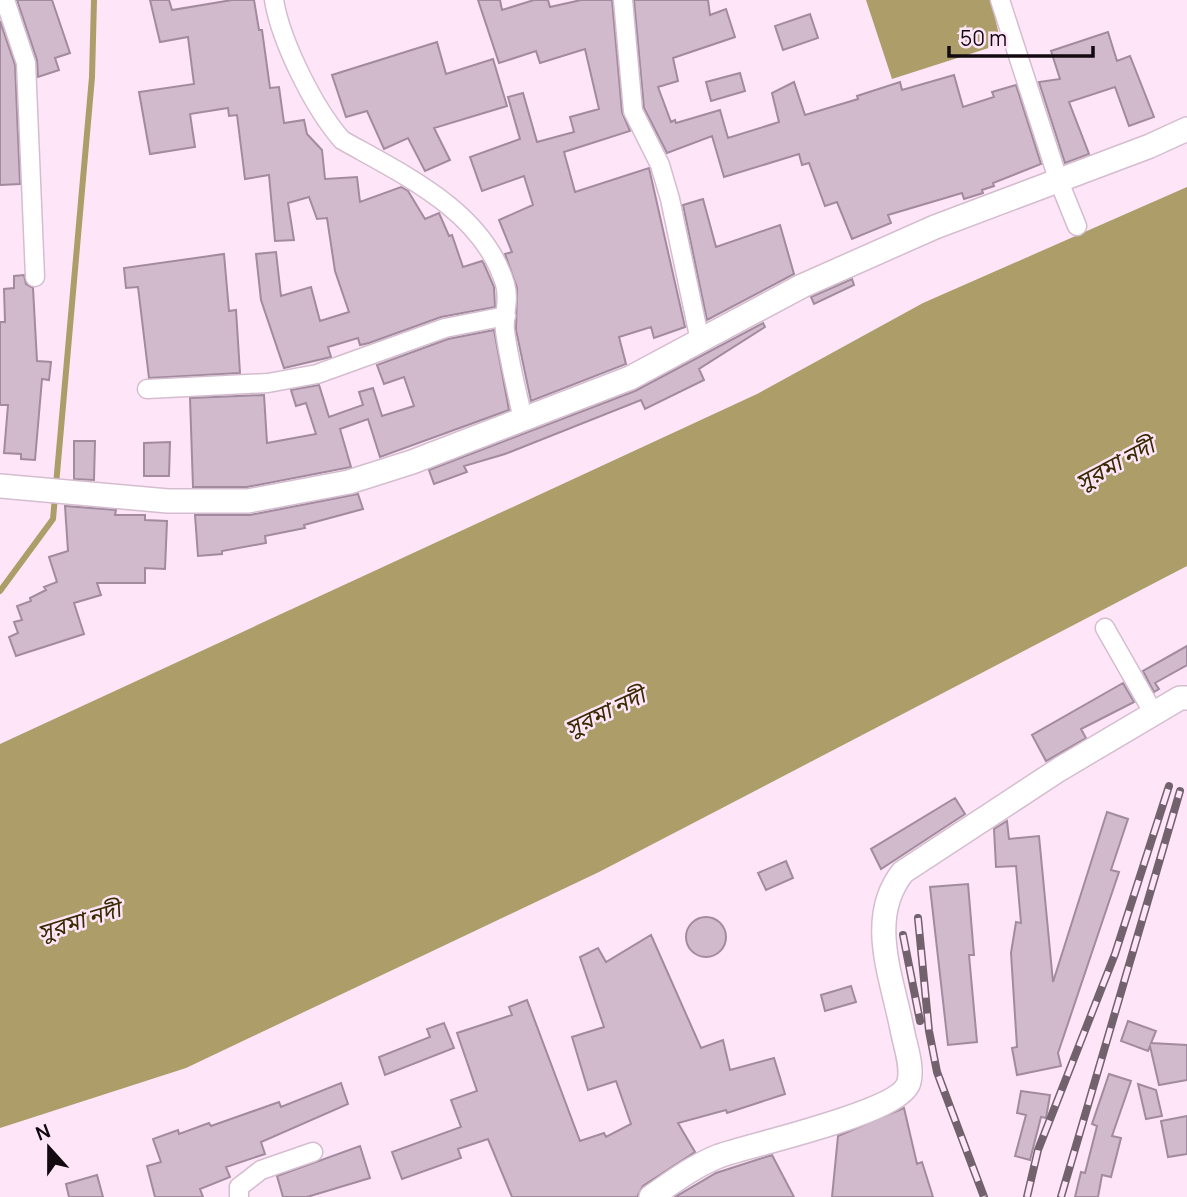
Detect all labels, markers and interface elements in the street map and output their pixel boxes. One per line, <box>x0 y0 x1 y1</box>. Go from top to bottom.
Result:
scale bar <box>949 14 1092 58</box>
text: 50 m <box>960 24 1007 52</box>
water label: সুরমা নদী <box>1069 427 1163 497</box>
water label: সুরমা নদী <box>559 677 654 744</box>
water label: সুরমা নদী <box>33 891 128 948</box>
north arrow <box>14 1113 84 1183</box>
text: N <box>32 1118 54 1147</box>

